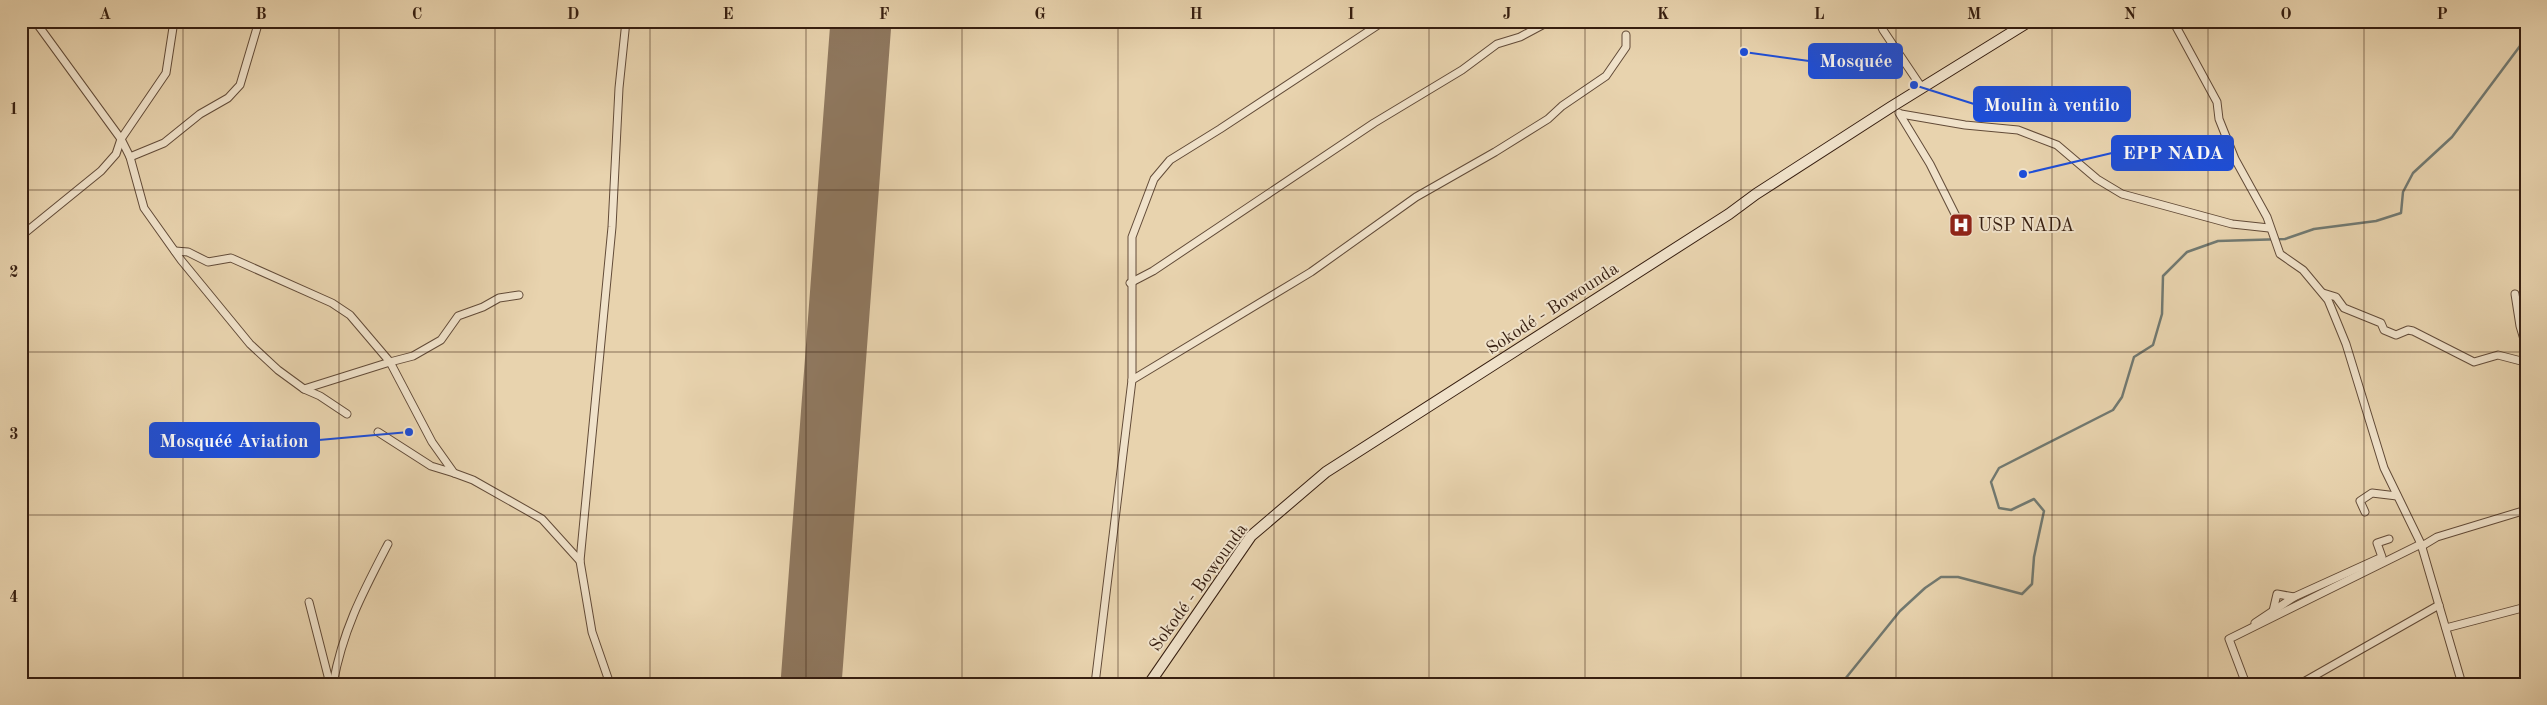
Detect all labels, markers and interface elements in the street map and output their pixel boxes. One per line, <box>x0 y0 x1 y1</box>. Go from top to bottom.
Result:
text: A <box>99 7 111 23</box>
text: B <box>255 7 267 23</box>
text: C <box>412 7 422 23</box>
text: D <box>567 7 579 23</box>
text: E <box>722 7 734 23</box>
text: F <box>879 7 890 23</box>
text: G <box>1034 7 1046 23</box>
text: H <box>1189 7 1203 23</box>
text: I <box>1347 7 1355 23</box>
text: J <box>1503 7 1512 23</box>
text: K <box>1657 7 1669 23</box>
text: L <box>1814 7 1825 23</box>
text: M <box>1967 7 1981 23</box>
text: N <box>2124 7 2137 23</box>
text: O <box>2280 7 2292 23</box>
text: P <box>2436 7 2448 23</box>
callout: Mosquée <box>1809 44 1902 78</box>
text: Mosquée <box>1820 53 1893 72</box>
callout: Moulin à ventilo <box>1974 87 2130 121</box>
text: Moulin à ventilo <box>1984 97 2120 116</box>
text: 1 <box>9 102 19 118</box>
callout: EPP NADA <box>2112 136 2233 170</box>
text: EPP NADA <box>2122 145 2224 164</box>
hospital icon: USP NADA <box>1948 212 1974 238</box>
place label: USP NADA <box>1978 217 2074 235</box>
street label: Sokodé - Bowounda <box>1483 259 1622 358</box>
text: 2 <box>9 265 19 281</box>
callout: Mosquéé Aviation <box>150 423 319 457</box>
text: 3 <box>9 427 19 443</box>
text: Mosquéé Aviation <box>159 433 309 452</box>
street label: Sokodé - Bowounda <box>1146 520 1251 655</box>
text: 4 <box>9 590 19 606</box>

